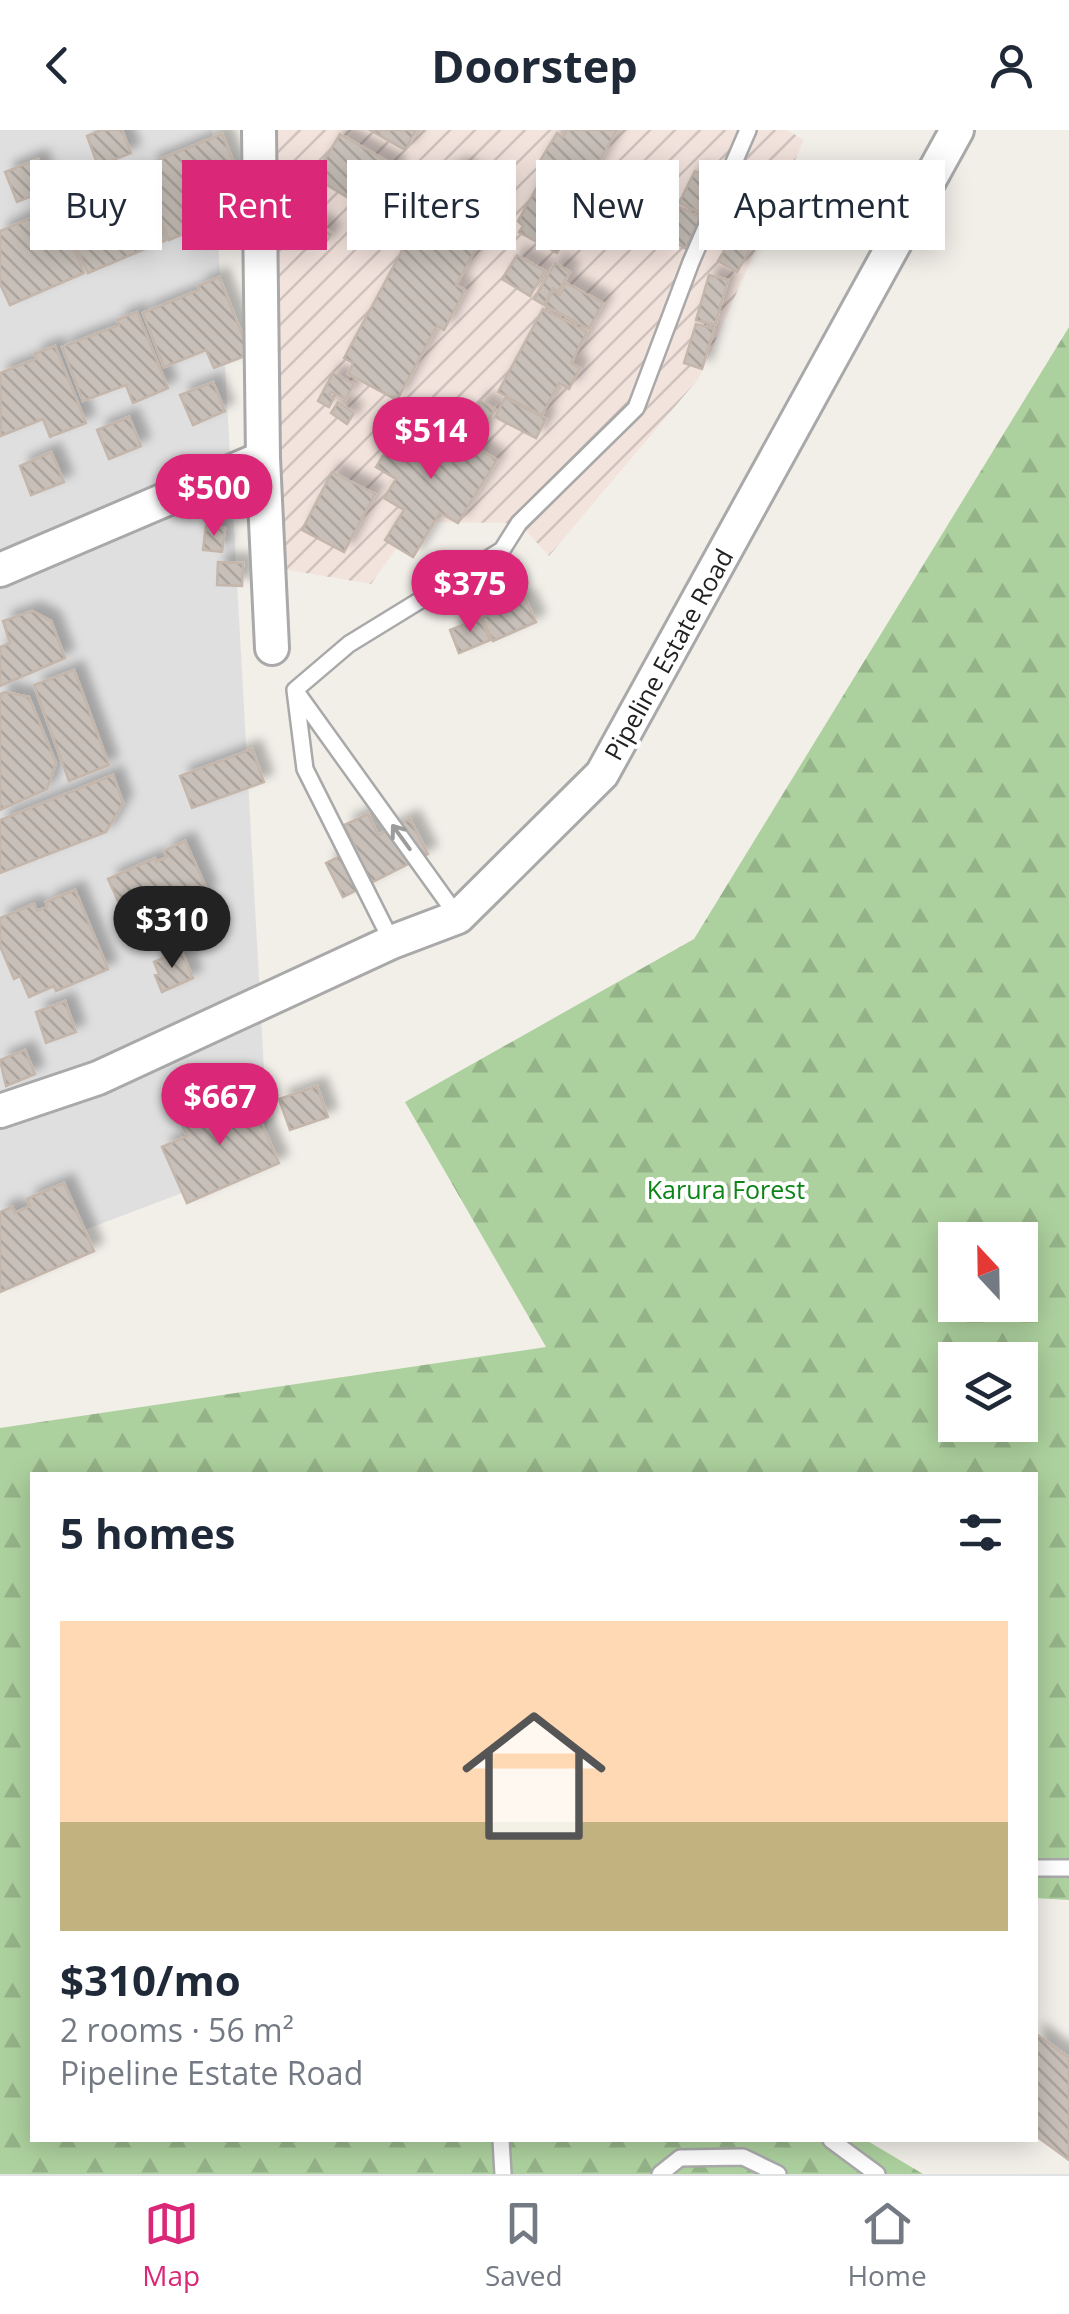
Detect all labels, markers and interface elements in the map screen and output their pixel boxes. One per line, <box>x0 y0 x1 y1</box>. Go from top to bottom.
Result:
text: Doorstep <box>431 35 638 96</box>
icon: back <box>30 38 85 93</box>
icon: person <box>984 38 1039 93</box>
chip: Buy <box>30 160 162 250</box>
chip: Rent <box>182 160 327 250</box>
chip: Filters <box>347 160 516 250</box>
chip: New <box>536 160 679 250</box>
chip: Apartment <box>699 160 945 250</box>
pin: $514 <box>372 397 490 482</box>
text: $514 <box>394 408 468 451</box>
pin: $500 <box>155 454 273 539</box>
text: $500 <box>177 465 251 508</box>
street label: Pipeline Estate Road <box>596 542 740 766</box>
pin: $375 <box>411 550 529 635</box>
text: $375 <box>433 561 507 604</box>
one-way arrow <box>390 824 411 852</box>
pin: $310 <box>113 886 231 971</box>
text: $310 <box>135 897 209 940</box>
pin: $667 <box>161 1063 279 1148</box>
text: $667 <box>183 1074 257 1117</box>
park label: Karura Forest <box>647 1172 805 1206</box>
north arrow <box>938 1222 1038 1322</box>
map controls <box>938 1222 1038 1442</box>
button: layers <box>938 1342 1038 1442</box>
text: 5 homes <box>60 1504 235 1561</box>
icon: filters <box>953 1505 1008 1560</box>
icon: home <box>444 1686 624 1866</box>
text: $310/mo <box>60 1951 241 2008</box>
text: 2 rooms · 56 m² <box>60 2008 294 2051</box>
text: Pipeline Estate Road <box>60 2051 363 2094</box>
tab: Map <box>142 2196 200 2294</box>
tab: Saved <box>485 2196 563 2294</box>
tab: Home <box>847 2196 927 2294</box>

